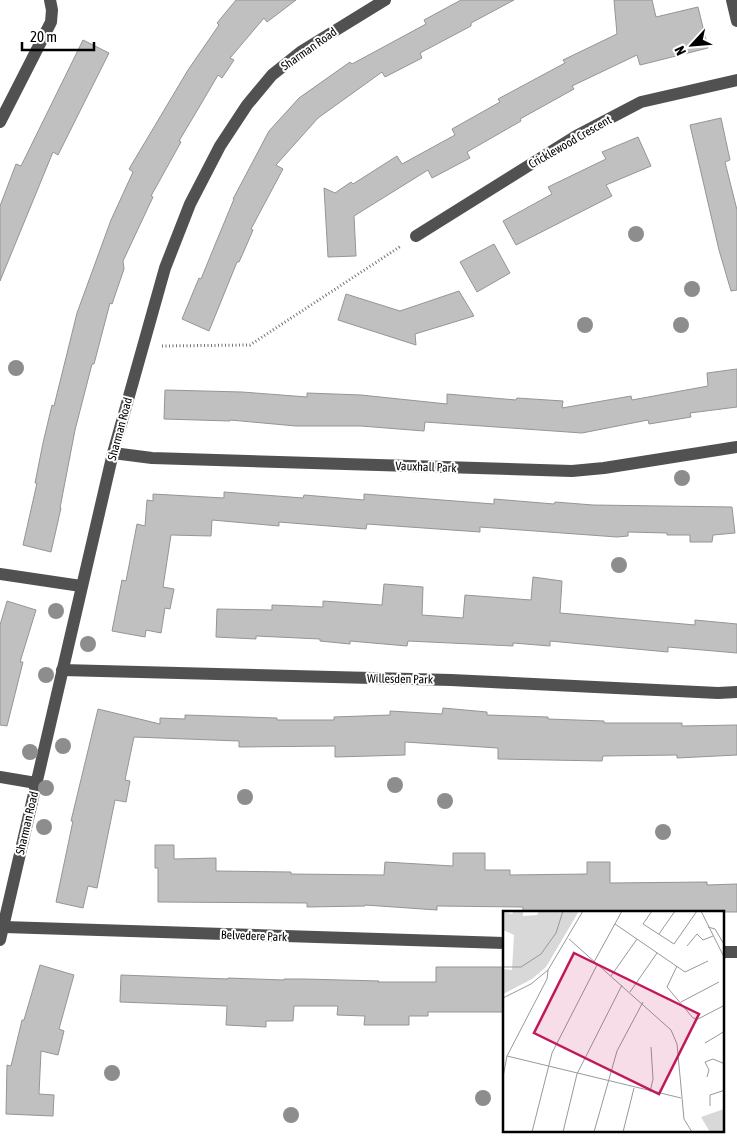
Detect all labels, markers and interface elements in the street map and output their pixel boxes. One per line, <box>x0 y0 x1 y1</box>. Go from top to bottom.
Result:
scale bar <box>22 20 95 52</box>
north arrow <box>667 20 717 70</box>
street label: Sharman Road <box>279 25 339 73</box>
text: 20 m <box>30 28 57 45</box>
text: N <box>671 43 689 58</box>
street label: Cricklewood Crescent <box>526 112 614 171</box>
street label: Sharman Road <box>105 396 135 462</box>
street label: Vauxhall Park <box>395 459 458 475</box>
street label: Willesden Park <box>367 671 434 687</box>
street label: Sharman Road <box>13 790 41 856</box>
inset map <box>503 911 724 1132</box>
street label: Belvedere Park <box>221 928 288 944</box>

